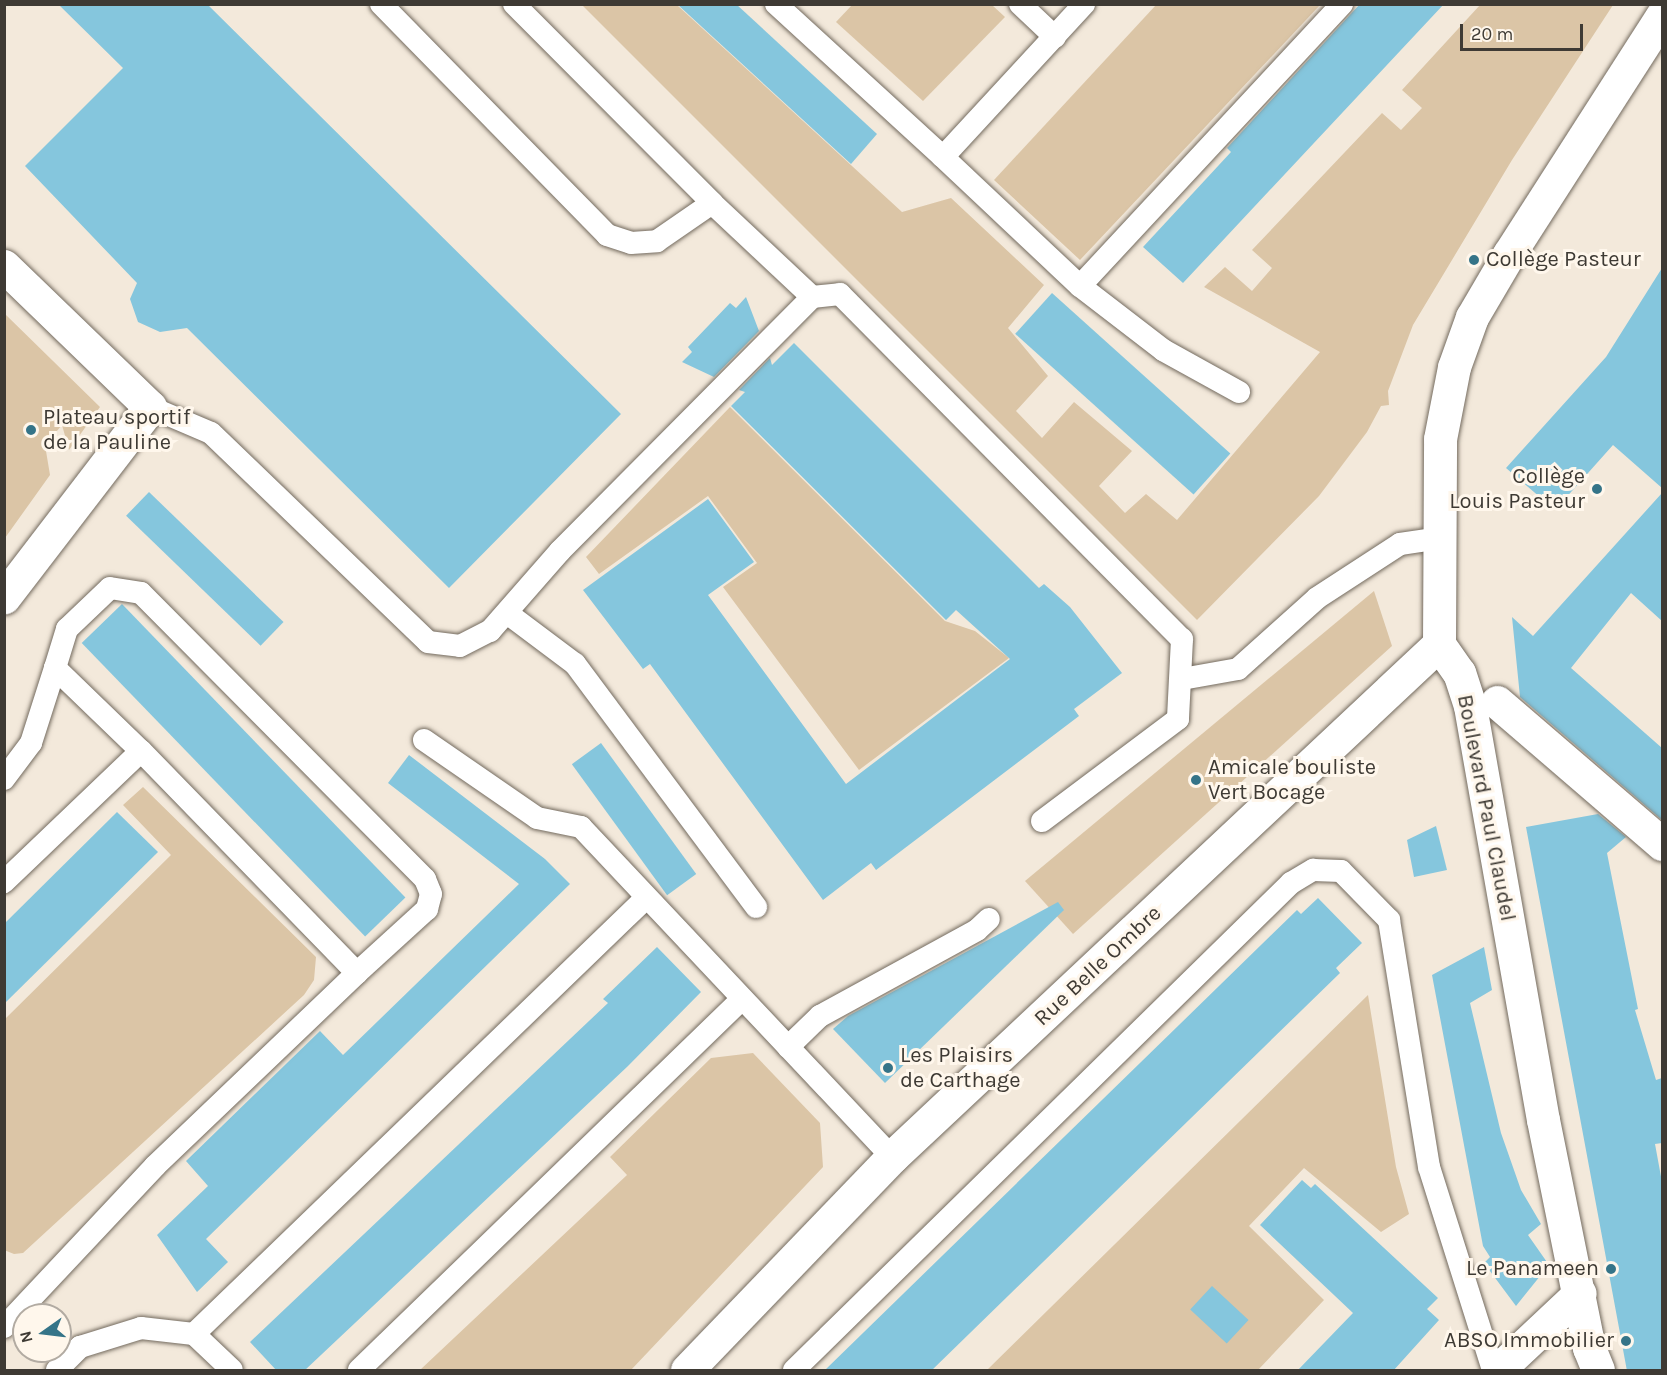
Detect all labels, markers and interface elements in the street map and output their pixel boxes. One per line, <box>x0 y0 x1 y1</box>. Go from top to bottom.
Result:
scale bar <box>1463 12 1586 50</box>
text: 20 m <box>1471 23 1513 45</box>
place label: Collège Pasteur <box>1486 247 1641 273</box>
marker: Collège Pasteur <box>1467 253 1481 267</box>
place label: Plateau sportif de la Pauline <box>43 404 190 456</box>
marker: Plateau sportif de la Pauline <box>24 423 38 437</box>
place label: Collège Louis Pasteur <box>1449 463 1585 514</box>
marker: Collège Louis Pasteur <box>1590 482 1604 496</box>
street label: Boulevard Paul Claudel <box>1451 692 1521 924</box>
place label: Amicale bouliste Vert Bocage <box>1208 754 1376 806</box>
marker: Amicale bouliste Vert Bocage <box>1189 773 1203 787</box>
street label: Rue Belle Ombre <box>1029 900 1167 1032</box>
place label: Les Plaisirs de Carthage <box>900 1042 1020 1094</box>
marker: Les Plaisirs de Carthage <box>881 1061 895 1075</box>
place label: Le Panameen <box>1466 1256 1599 1282</box>
marker: Le Panameen <box>1604 1262 1618 1276</box>
north arrow <box>12 1303 72 1363</box>
place label: ABSO Immobilier <box>1444 1328 1614 1354</box>
text: N <box>15 1329 37 1345</box>
marker: ABSO Immobilier <box>1619 1334 1633 1348</box>

